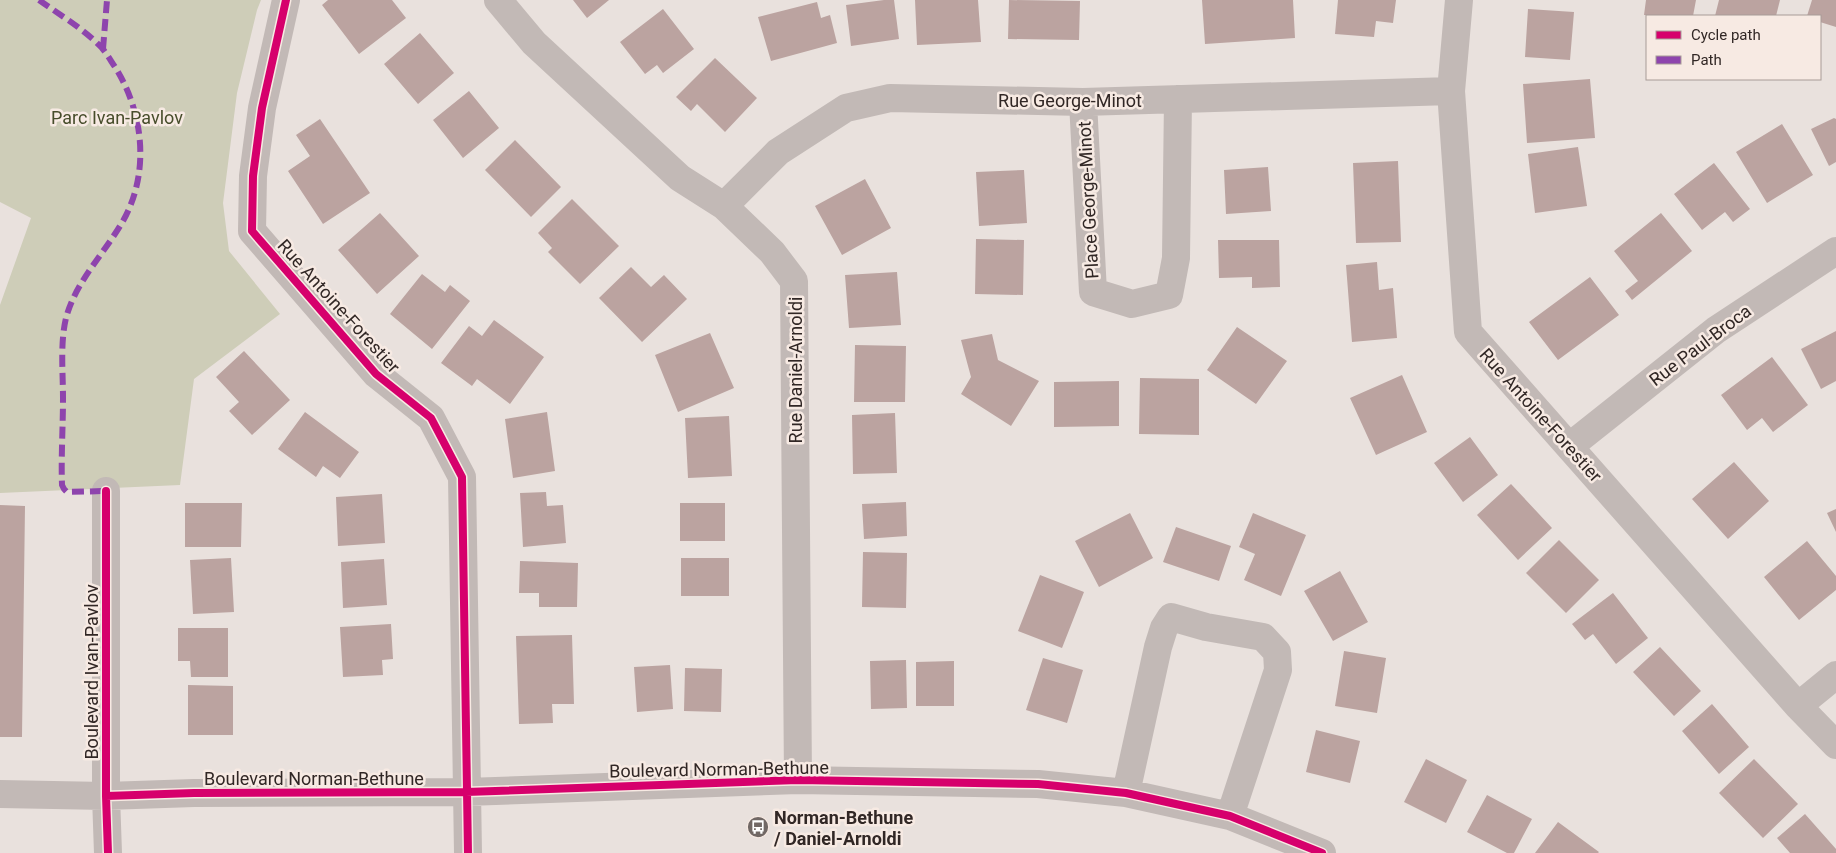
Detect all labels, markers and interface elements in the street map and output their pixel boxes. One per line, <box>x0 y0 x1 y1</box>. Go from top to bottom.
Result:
legend <box>1646 15 1821 80</box>
text: Cycle path <box>1691 26 1761 44</box>
text: Path <box>1691 51 1722 69</box>
street label: Rue George-Minot <box>998 90 1142 111</box>
park label: Parc Ivan-Pavlov <box>51 107 183 128</box>
street label: Place George-Minot <box>1073 121 1103 279</box>
street label: Rue Antoine-Forestier <box>274 235 404 377</box>
street label: Rue Daniel-Arnoldi <box>785 297 806 443</box>
street label: Rue Paul-Broca <box>1645 300 1755 390</box>
street label: Rue Antoine-Forestier <box>1476 344 1606 486</box>
street label: Boulevard Ivan-Pavlov <box>81 584 102 760</box>
street label: Boulevard Norman-Bethune <box>609 757 829 781</box>
street label: Boulevard Norman-Bethune <box>204 768 424 789</box>
place label: Norman-Bethune / Daniel-Arnoldi <box>773 807 913 849</box>
bus stop icon: Norman-Bethune / Daniel-Arnoldi <box>746 815 770 839</box>

